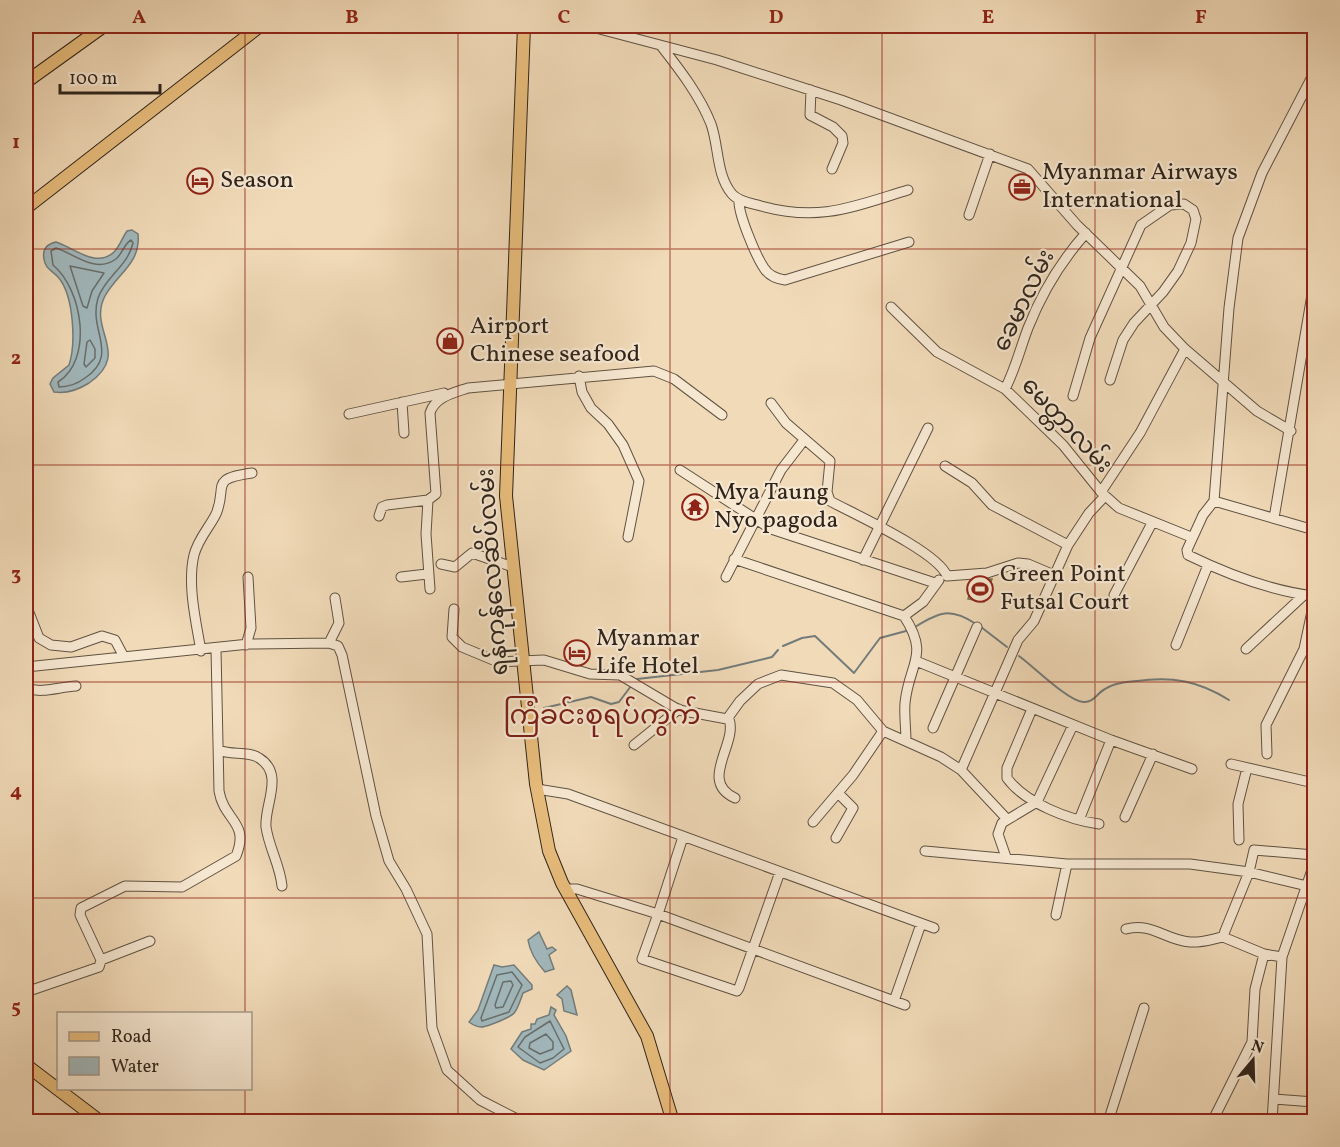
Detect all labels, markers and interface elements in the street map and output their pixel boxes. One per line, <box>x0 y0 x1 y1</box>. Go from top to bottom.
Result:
text: A <box>132 4 146 32</box>
text: B <box>345 4 359 32</box>
text: C <box>558 4 571 32</box>
text: D <box>769 4 783 32</box>
text: E <box>982 4 994 32</box>
text: F <box>1195 4 1207 32</box>
scale bar <box>60 57 160 95</box>
text: 100 m <box>69 67 118 92</box>
text: 1 <box>12 129 20 157</box>
place label: Myanmar Airways International <box>1042 156 1238 218</box>
place label: Season <box>220 164 294 198</box>
hotel icon: Season <box>185 166 215 196</box>
office icon: Myanmar Airways International <box>1007 172 1037 202</box>
street label: ခေမာလမ်း <box>985 244 1064 358</box>
place label: Airport Chinese seafood <box>470 310 640 372</box>
shop icon: Airport Chinese seafood <box>435 326 465 356</box>
text: 2 <box>11 345 21 373</box>
street label: မေတ္တာလမ်း <box>1012 370 1120 482</box>
street label: ရန်ကုန်လေဆိပ်လမ်း <box>469 467 518 677</box>
place label: Mya Taung Nyo pagoda <box>714 476 838 538</box>
temple icon: Mya Taung Nyo pagoda <box>680 492 710 522</box>
place label: Green Point Futsal Court <box>1000 558 1129 620</box>
text: 3 <box>11 561 21 589</box>
sports icon: Green Point Futsal Court <box>965 574 995 604</box>
place label: Myanmar Life Hotel <box>596 622 700 684</box>
hotel icon: Myanmar Life Hotel <box>562 638 592 668</box>
district label: ကြံခင်းစုရပ်ကွက် <box>503 696 701 737</box>
text: 4 <box>10 778 22 806</box>
text: 5 <box>11 994 21 1022</box>
legend <box>57 1012 252 1090</box>
text: Road <box>111 1025 152 1050</box>
north arrow <box>1223 1030 1283 1090</box>
text: N <box>1248 1035 1267 1060</box>
text: Water <box>111 1055 159 1080</box>

